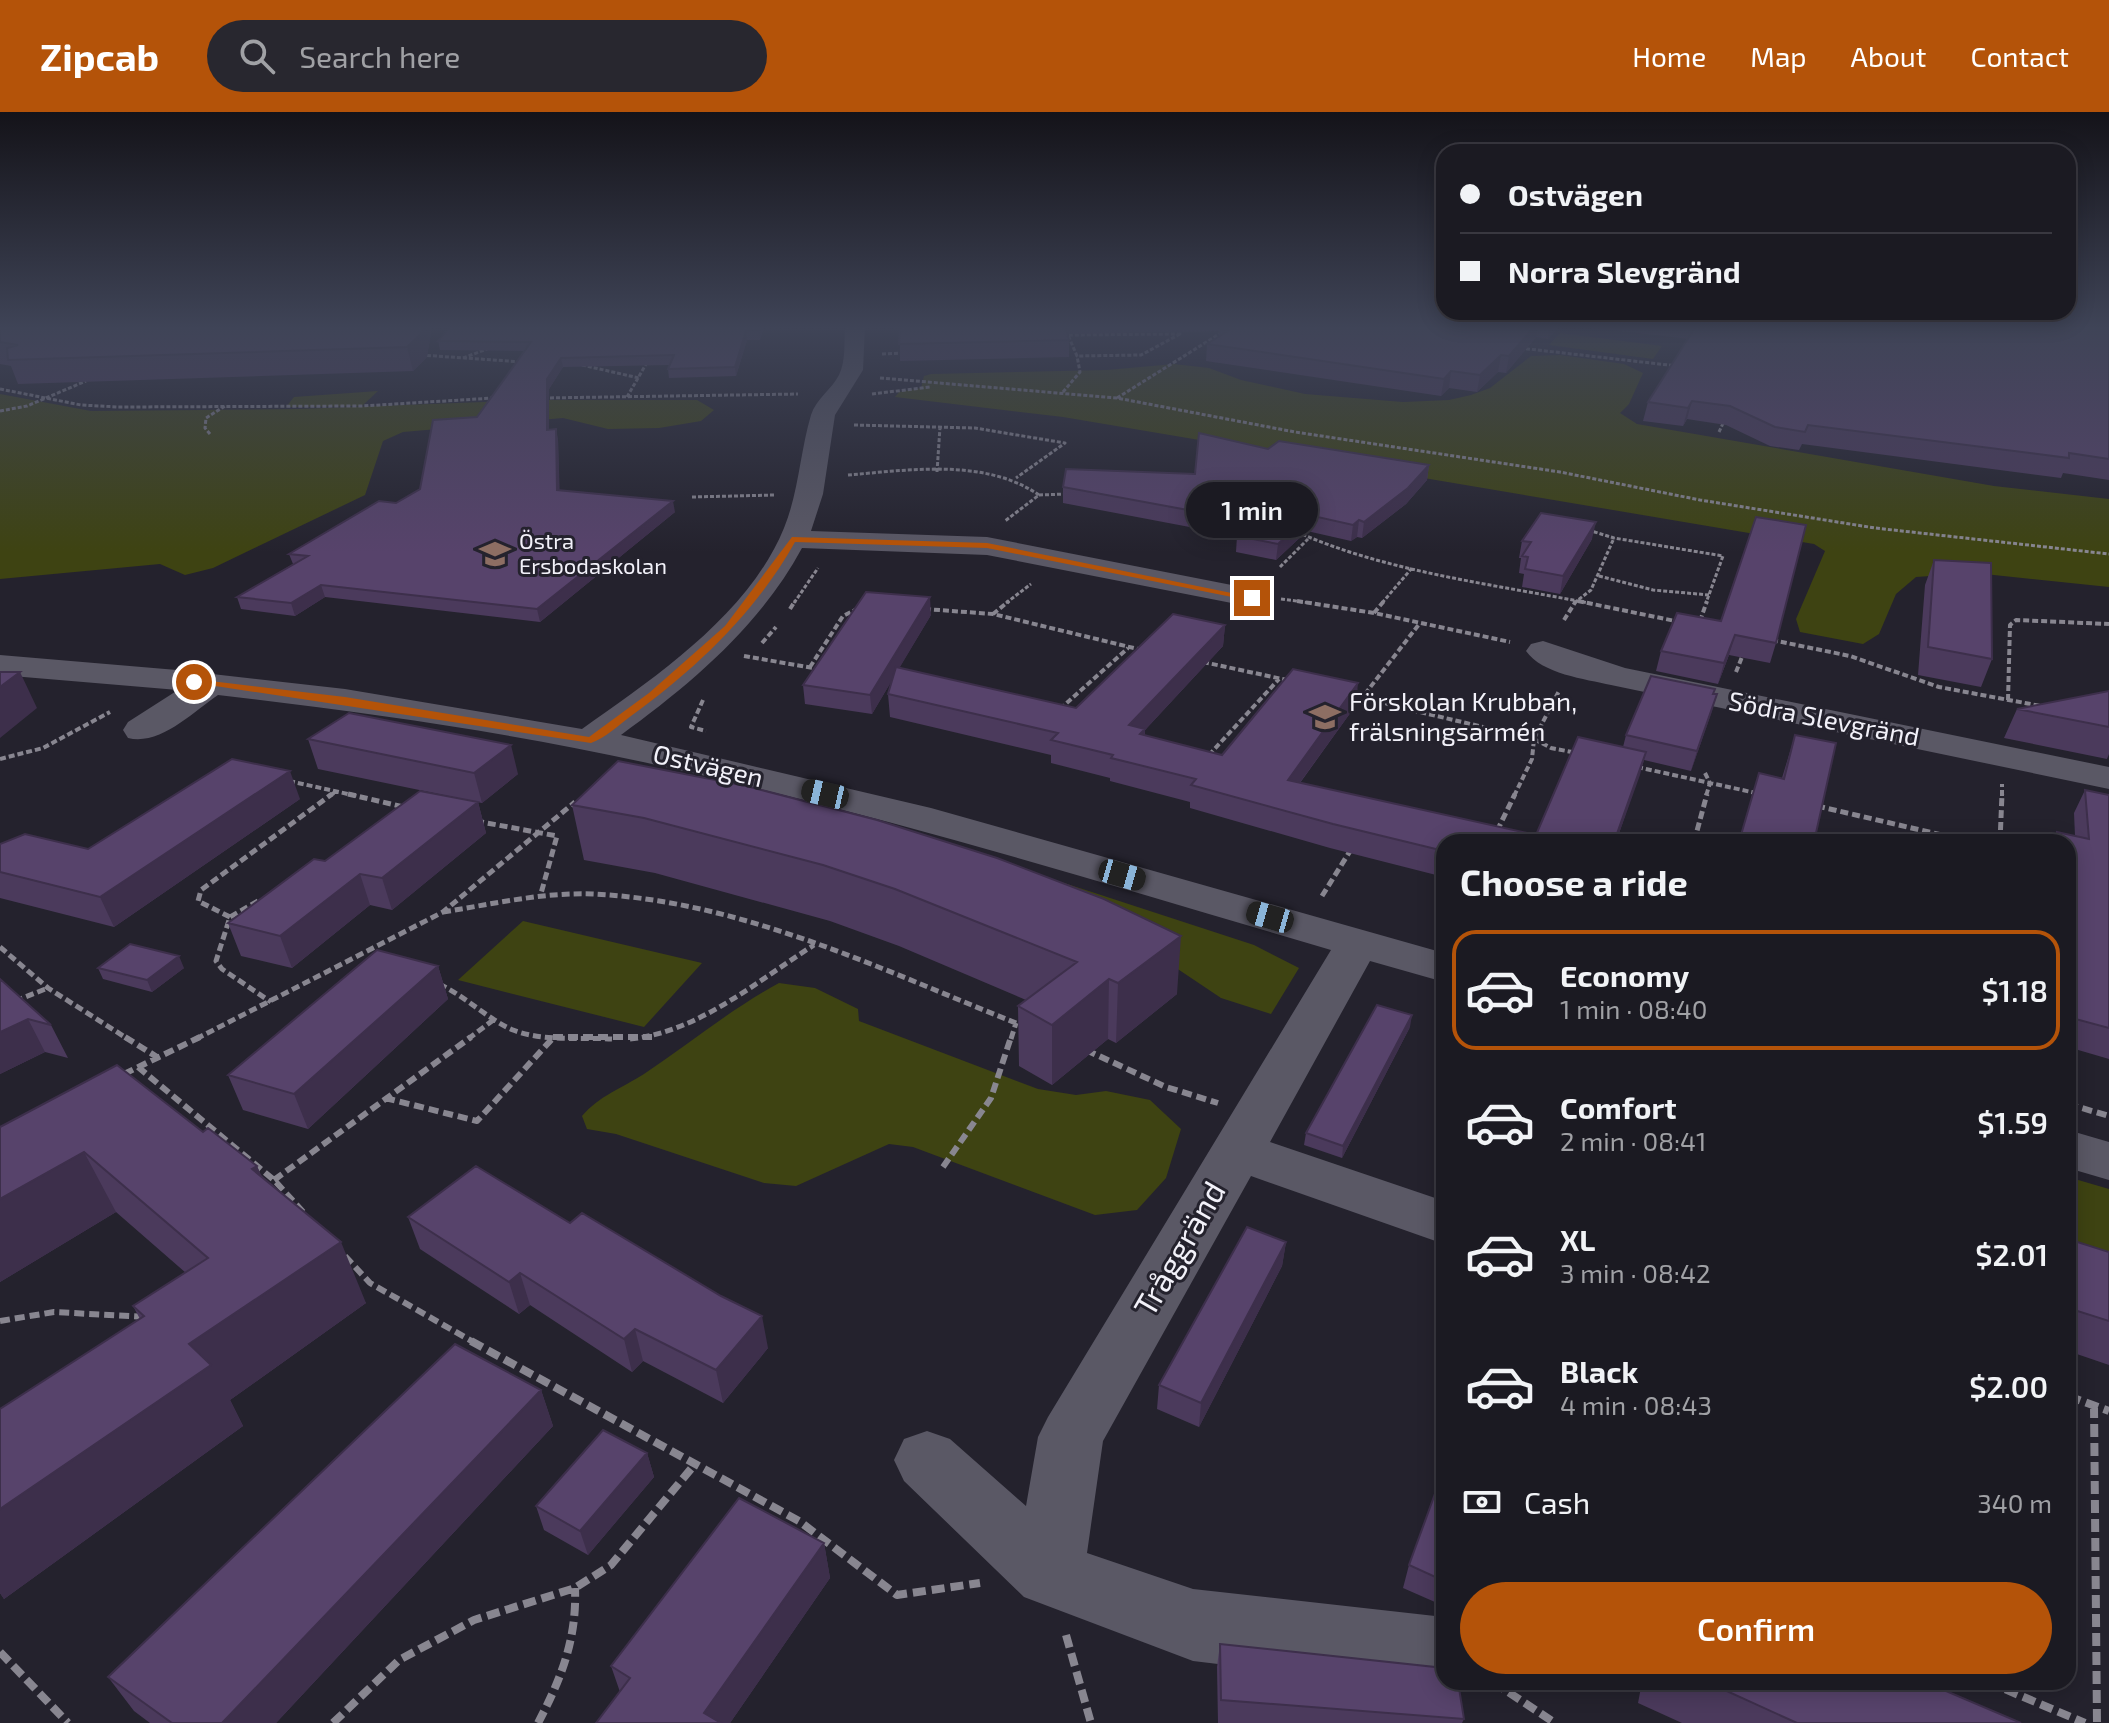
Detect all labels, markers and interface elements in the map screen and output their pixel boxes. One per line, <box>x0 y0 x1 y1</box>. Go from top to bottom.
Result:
search box <box>207 20 767 92</box>
text: Zipcab <box>40 33 159 79</box>
icon: search <box>235 34 279 78</box>
text: Search here <box>299 38 460 74</box>
text: Home <box>1632 39 1706 73</box>
text: Map <box>1750 39 1807 73</box>
text: About <box>1851 39 1926 73</box>
text: Contact <box>1970 39 2069 73</box>
text: Ostvägen <box>1508 176 1643 212</box>
text: Norra Slevgränd <box>1508 253 1741 289</box>
callout: 1 min <box>1186 482 1318 538</box>
text: 1 min <box>1221 494 1283 525</box>
place label: Östra Ersbodaskolan <box>519 527 667 578</box>
school or university icon: Östra Ersbodaskolan <box>478 537 512 571</box>
route end <box>1234 580 1270 616</box>
route start <box>176 664 212 700</box>
street label: Södra Slevgränd <box>1726 684 1922 751</box>
place label: Förskolan Krubban, frälsningsarmén <box>1349 685 1577 746</box>
school or university icon: Förskolan Krubban, frälsningsarmén <box>1308 700 1342 734</box>
street label: Ostvägen <box>650 737 766 792</box>
car <box>799 777 851 811</box>
car <box>1096 857 1148 893</box>
text: Choose a ride <box>1460 860 1688 903</box>
car <box>1244 899 1296 935</box>
icon: car <box>1464 954 1536 1026</box>
text: Economy <box>1560 957 1689 993</box>
text: $1.18 <box>1981 972 2048 1008</box>
text: 1 min · 08:40 <box>1560 993 1707 1024</box>
icon: car <box>1464 1086 1536 1158</box>
text: Comfort <box>1560 1089 1677 1125</box>
text: $1.59 <box>1977 1104 2048 1140</box>
text: 2 min · 08:41 <box>1560 1125 1706 1156</box>
street label: Tråggränd <box>1125 1174 1232 1322</box>
icon: car <box>1464 1218 1536 1290</box>
text: XL <box>1560 1221 1595 1257</box>
text: $2.01 <box>1975 1236 2048 1272</box>
text: 3 min · 08:42 <box>1560 1257 1711 1288</box>
icon: car <box>1464 1350 1536 1422</box>
text: Black <box>1560 1353 1638 1389</box>
text: $2.00 <box>1969 1368 2048 1404</box>
text: 4 min · 08:43 <box>1560 1389 1712 1420</box>
icon: cash <box>1460 1480 1504 1524</box>
text: Cash <box>1524 1484 1590 1520</box>
text: 340 m <box>1977 1487 2052 1518</box>
button: Confirm <box>1460 1582 2052 1674</box>

